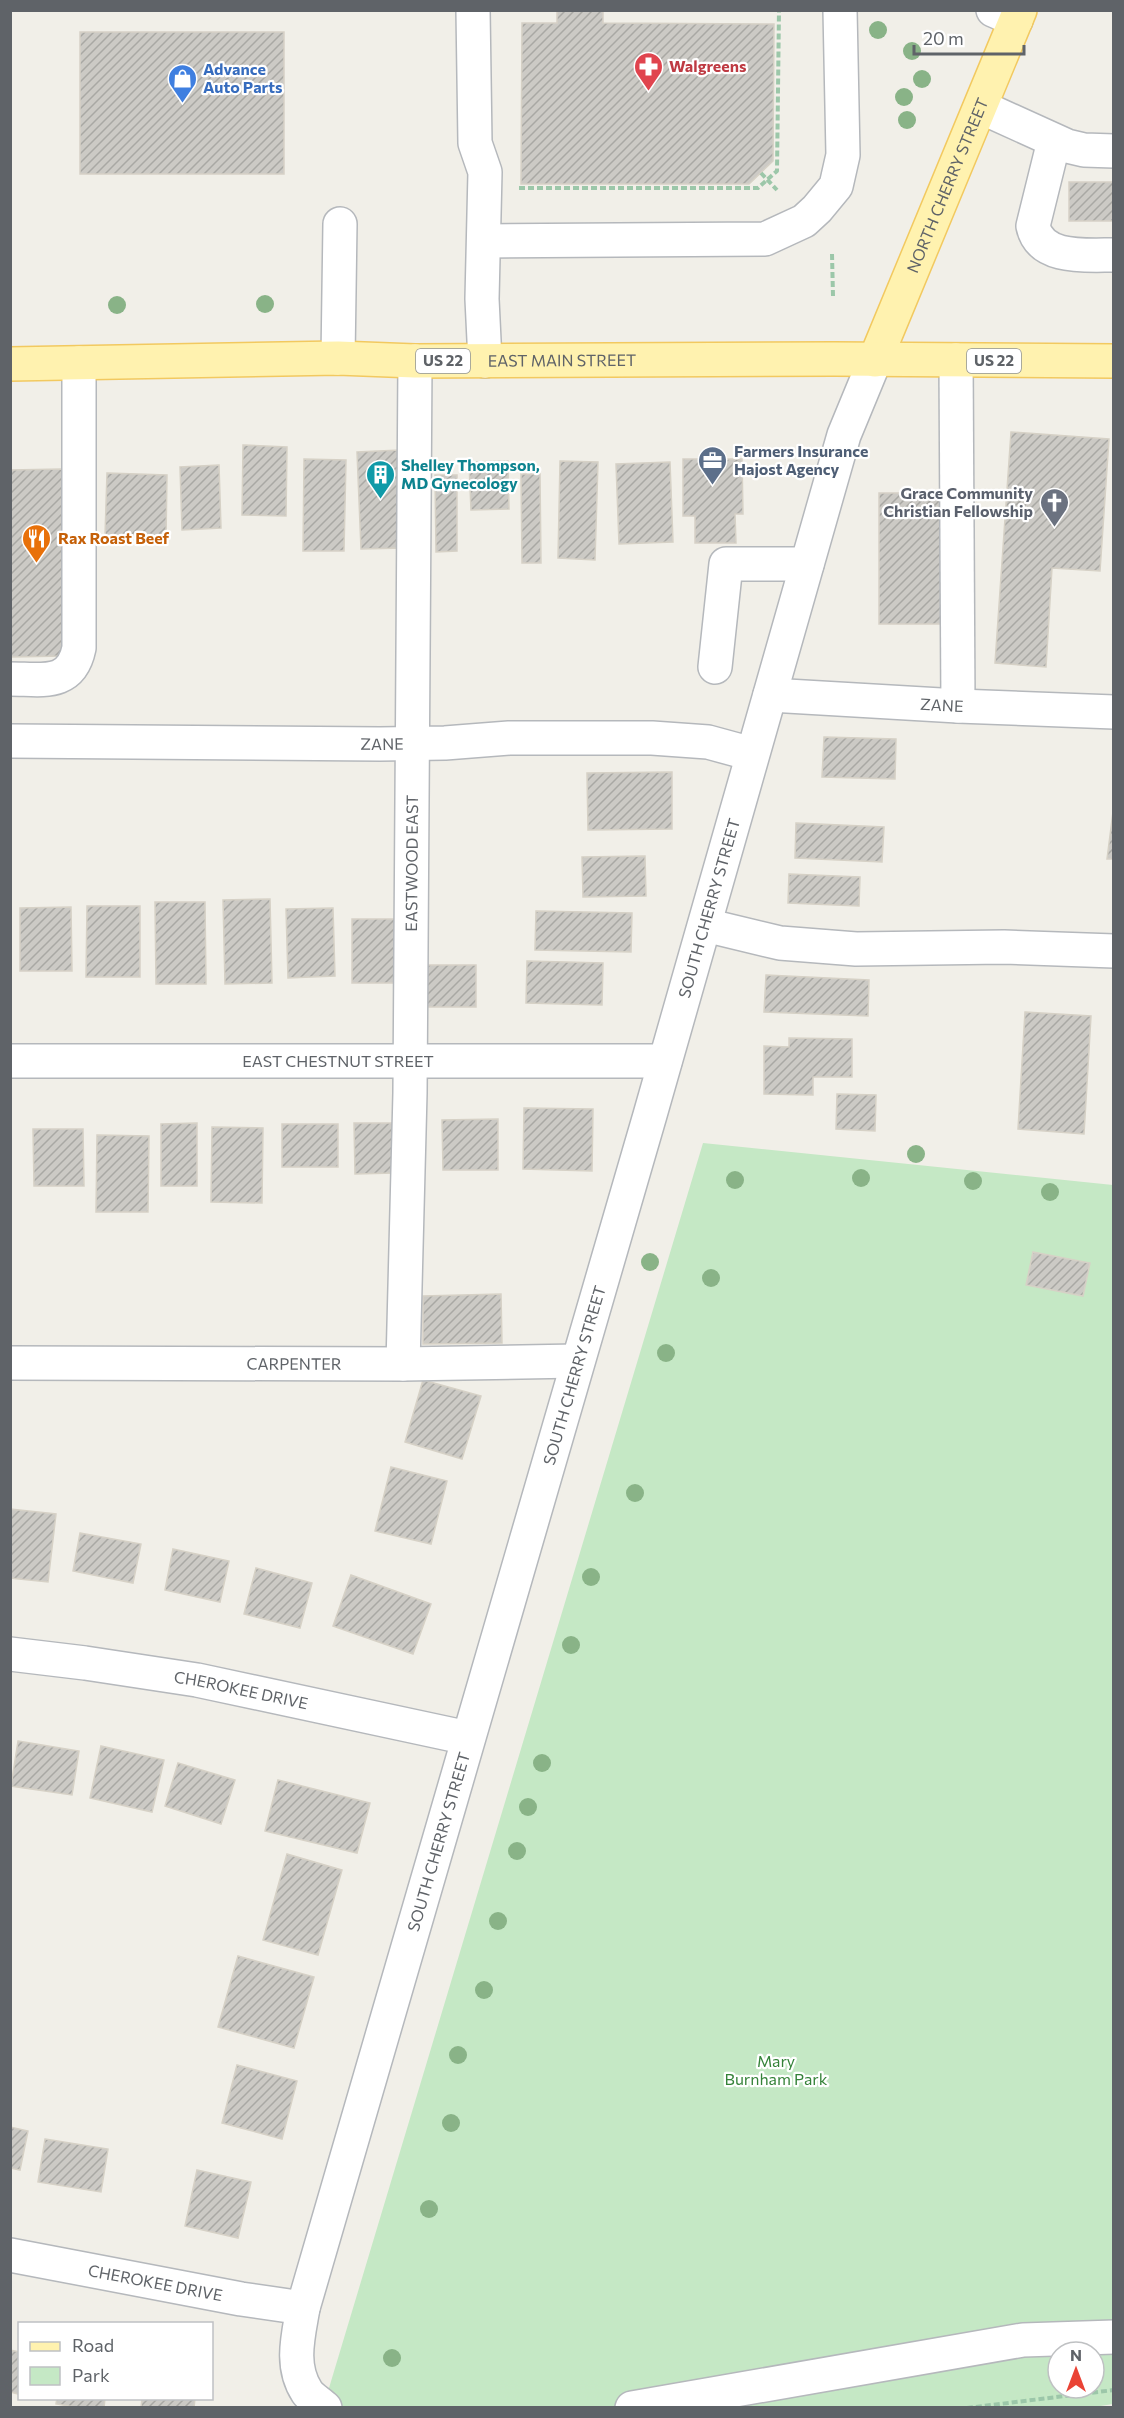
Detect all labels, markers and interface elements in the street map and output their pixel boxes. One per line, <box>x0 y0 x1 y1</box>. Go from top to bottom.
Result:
scale bar <box>914 18 1024 56</box>
text: 20 m <box>923 27 964 49</box>
pharmacy icon: Walgreens <box>632 50 664 92</box>
place label: Walgreens <box>669 56 746 75</box>
place label: Advance Auto Parts <box>203 59 282 96</box>
shop icon: Advance Auto Parts <box>166 62 198 104</box>
street label: NORTH CHERRY STREET <box>902 95 992 275</box>
road number: US 22 <box>416 349 470 373</box>
road number: US 22 <box>967 349 1021 373</box>
street label: EAST MAIN STREET <box>488 350 636 370</box>
place label: Farmers Insurance Hajost Agency <box>734 441 868 478</box>
office icon: Farmers Insurance Hajost Agency <box>697 444 729 486</box>
place label: Shelley Thompson, MD Gynecology <box>401 455 540 492</box>
building icon: Shelley Thompson, MD Gynecology <box>364 458 396 500</box>
place label: Grace Community Christian Fellowship <box>883 483 1033 520</box>
church icon: Grace Community Christian Fellowship <box>1038 486 1070 528</box>
restaurant icon: Rax Roast Beef <box>21 522 53 564</box>
place label: Rax Roast Beef <box>58 528 170 547</box>
street label: ZANE <box>920 694 964 715</box>
street label: ZANE <box>360 734 404 753</box>
street label: EASTWOOD EAST <box>401 795 421 932</box>
street label: SOUTH CHERRY STREET <box>674 816 743 1000</box>
street label: EAST CHESTNUT STREET <box>242 1051 434 1070</box>
street label: SOUTH CHERRY STREET <box>539 1283 609 1467</box>
street label: CARPENTER <box>247 1354 342 1373</box>
street label: CHEROKEE DRIVE <box>173 1667 310 1713</box>
street label: SOUTH CHERRY STREET <box>403 1750 473 1934</box>
park label: Mary Burnham Park <box>725 2051 828 2088</box>
street label: CHEROKEE DRIVE <box>87 2260 224 2304</box>
legend <box>18 2322 213 2400</box>
text: Road <box>72 2334 114 2356</box>
north arrow <box>1046 2340 1106 2400</box>
text: N <box>1070 2345 1082 2364</box>
text: Park <box>72 2364 110 2386</box>

